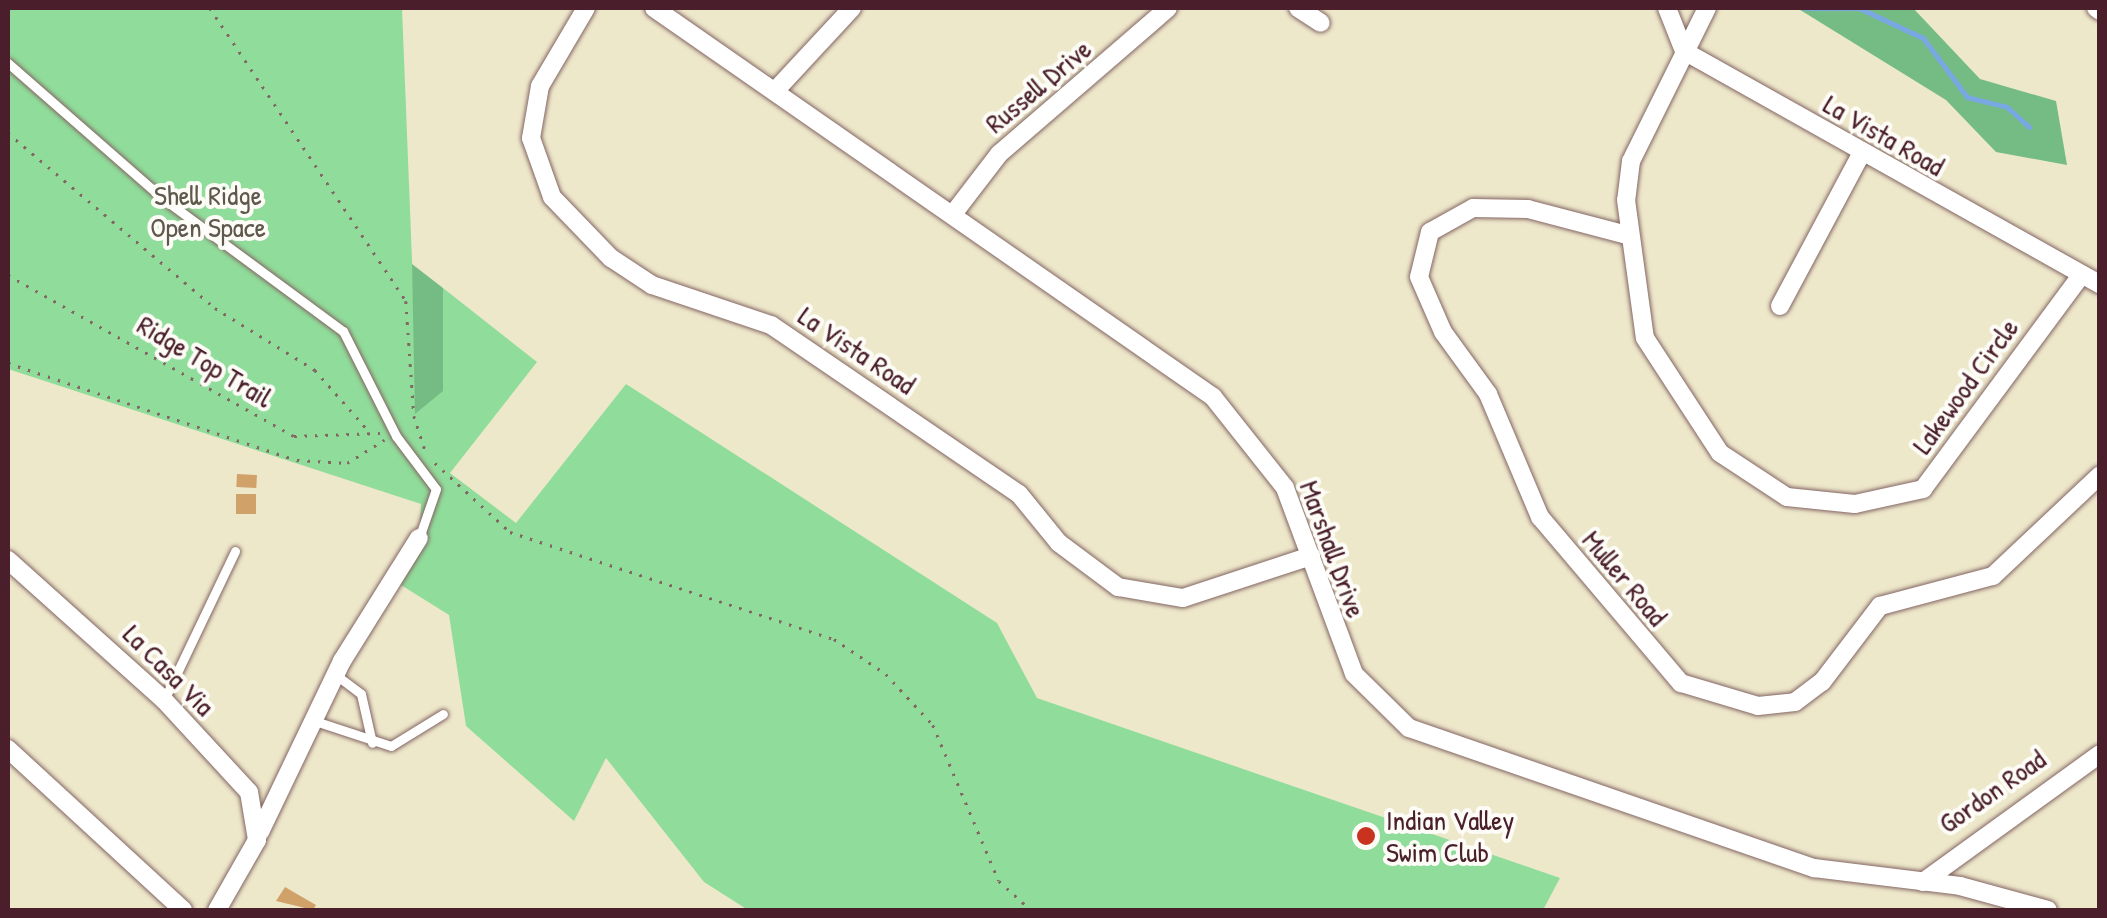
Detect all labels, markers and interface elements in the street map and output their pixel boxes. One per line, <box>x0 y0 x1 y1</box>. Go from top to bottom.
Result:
street label: Russell Drive <box>978 32 1098 140</box>
street label: La Vista Road <box>1818 87 1950 183</box>
park label: Shell Ridge Open Space <box>150 178 266 244</box>
street label: La Vista Road <box>792 299 922 401</box>
street label: Ridge Top Trail <box>131 308 279 414</box>
street label: Lakewood Circle <box>1905 312 2025 460</box>
street label: Marshall Drive <box>1293 476 1373 622</box>
street label: Muller Road <box>1575 523 1675 633</box>
street label: La Casa Via <box>116 617 222 723</box>
street label: Gordon Road <box>1932 742 2052 840</box>
place label: Indian Valley Swim Club <box>1386 803 1514 869</box>
marker: Indian Valley Swim Club <box>1355 825 1377 847</box>

